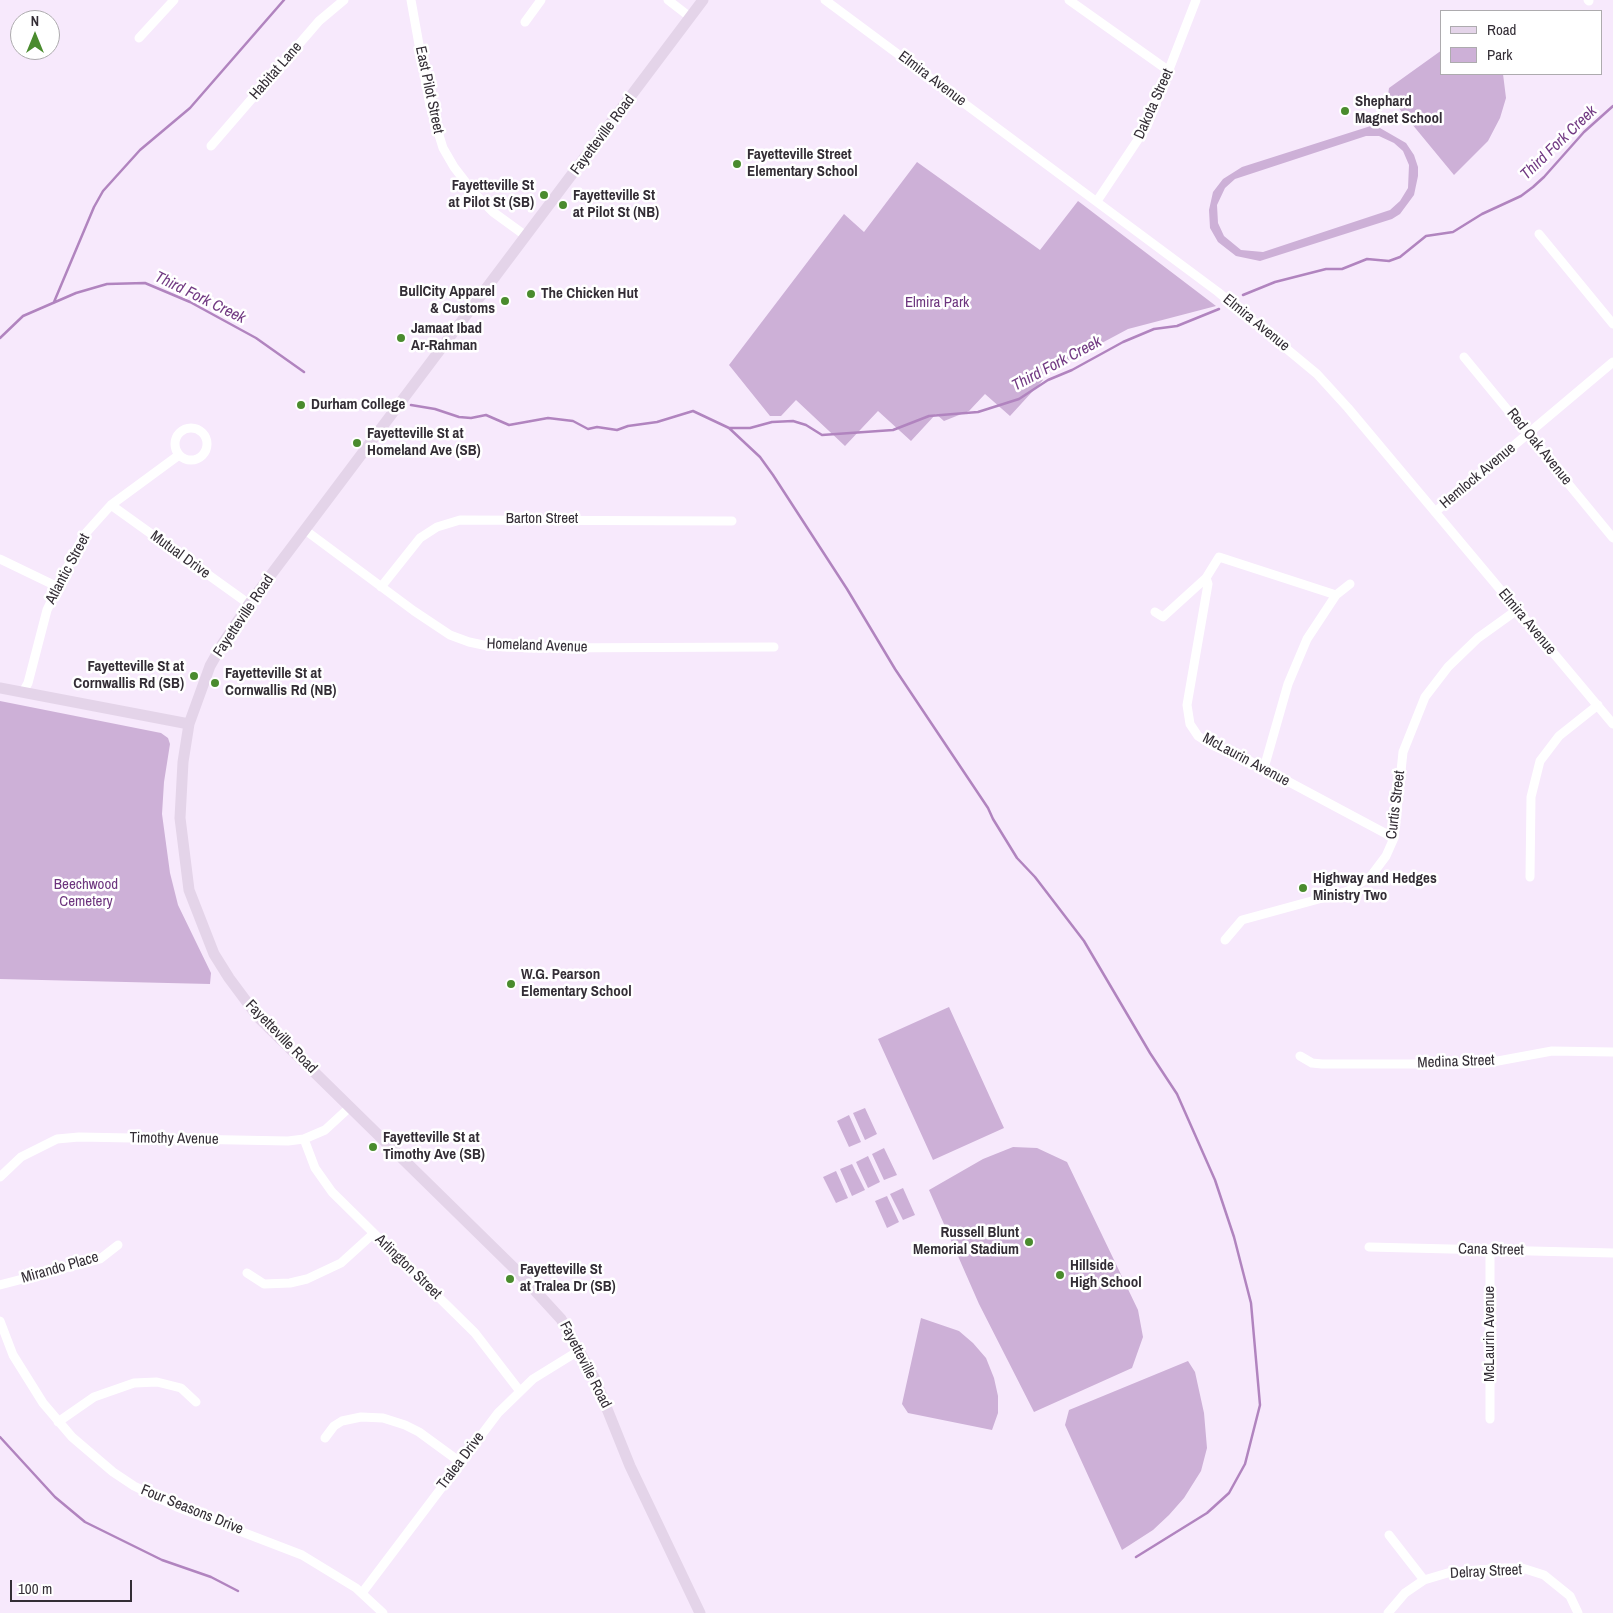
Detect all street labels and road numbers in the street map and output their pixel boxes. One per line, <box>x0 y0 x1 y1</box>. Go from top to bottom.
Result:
street label: Habitat Lane <box>246 39 306 103</box>
street label: East Pilot Street <box>411 45 447 135</box>
street label: Elmira Avenue <box>894 48 970 110</box>
street label: Dakota Street <box>1130 66 1178 142</box>
street label: Fayetteville Road <box>567 92 639 178</box>
street label: Elmira Avenue <box>1219 291 1293 355</box>
street label: Red Oak Avenue <box>1503 405 1575 489</box>
street label: Hemlock Avenue <box>1437 439 1519 513</box>
street label: Barton Street <box>506 510 578 528</box>
street label: Mutual Drive <box>147 527 213 583</box>
street label: Atlantic Street <box>42 531 94 607</box>
street label: Fayetteville Road <box>210 572 278 660</box>
street label: Elmira Avenue <box>1494 585 1560 659</box>
street label: Homeland Avenue <box>486 635 588 657</box>
street label: McLaurin Avenue <box>1199 729 1293 791</box>
street label: Curtis Street <box>1383 770 1409 840</box>
street label: Fayetteville Road <box>241 997 321 1077</box>
street label: Medina Street <box>1417 1052 1495 1072</box>
street label: Timothy Avenue <box>129 1129 219 1149</box>
street label: Arlington Street <box>371 1231 445 1303</box>
street label: Cana Street <box>1458 1240 1524 1260</box>
street label: Mirando Place <box>19 1248 101 1288</box>
street label: McLaurin Avenue <box>1481 1286 1499 1382</box>
street label: Fayetteville Road <box>555 1319 615 1411</box>
street label: Tralea Drive <box>434 1429 488 1493</box>
street label: Four Seasons Drive <box>138 1481 246 1539</box>
street label: Delray Street <box>1450 1561 1522 1583</box>

